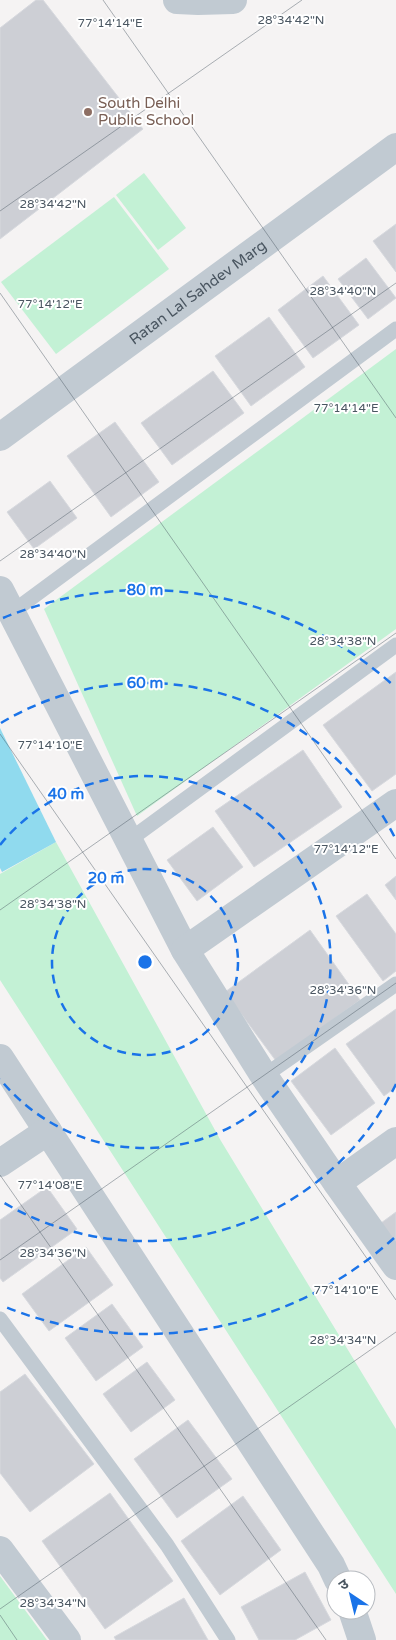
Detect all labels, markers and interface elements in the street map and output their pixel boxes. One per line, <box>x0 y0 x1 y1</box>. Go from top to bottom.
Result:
text: 28°34'42"N <box>258 13 325 27</box>
text: 77°14'14"E <box>77 16 143 30</box>
place label: South Delhi Public School <box>98 94 194 129</box>
marker: South Delhi Public School <box>82 106 94 118</box>
text: 28°34'42"N <box>20 197 87 211</box>
street label: Ratan Lal Sahdev Marg <box>126 236 270 348</box>
text: 28°34'40"N <box>310 284 377 298</box>
text: 77°14'12"E <box>17 297 83 311</box>
text: 77°14'14"E <box>313 401 379 415</box>
text: 28°34'40"N <box>20 547 87 561</box>
text: 80 m <box>127 581 163 599</box>
text: 28°34'38"N <box>310 634 377 648</box>
text: 60 m <box>127 674 163 692</box>
text: 77°14'10"E <box>17 738 83 752</box>
text: 40 m <box>48 785 84 803</box>
text: 77°14'12"E <box>313 842 379 856</box>
text: 20 m <box>88 869 124 887</box>
text: 28°34'38"N <box>20 897 87 911</box>
centre of rings <box>136 953 154 971</box>
text: 28°34'36"N <box>310 983 377 997</box>
text: 77°14'08"E <box>17 1178 83 1192</box>
text: 28°34'36"N <box>20 1246 87 1260</box>
text: 77°14'10"E <box>313 1283 379 1297</box>
text: 28°34'34"N <box>310 1333 377 1347</box>
north arrow <box>326 1570 376 1620</box>
text: उ <box>336 1575 353 1594</box>
text: 28°34'34"N <box>20 1596 87 1610</box>

